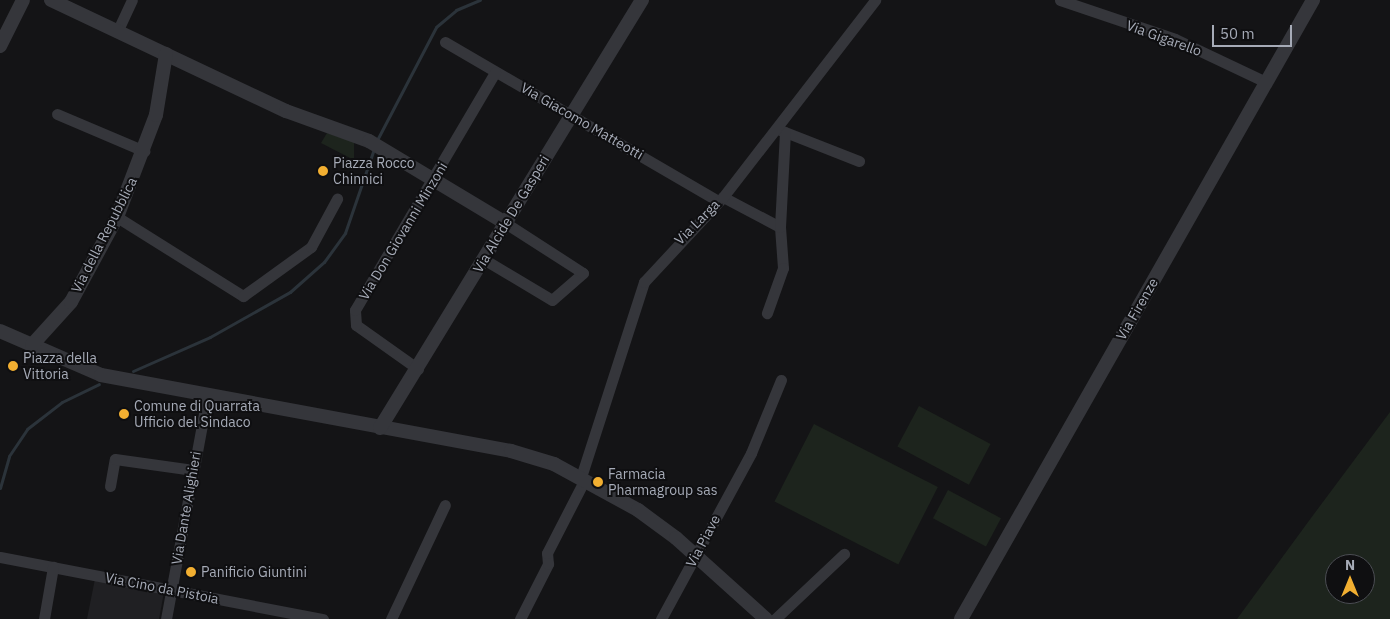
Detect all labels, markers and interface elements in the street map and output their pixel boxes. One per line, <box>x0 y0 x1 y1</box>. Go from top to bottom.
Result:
scale bar <box>1215 15 1295 47</box>
street label: Via Gigarello <box>1124 17 1204 59</box>
text: 50 m <box>1220 24 1255 43</box>
street label: Via Giacomo Matteotti <box>518 79 646 163</box>
street label: Via Alcide De Gasperi <box>469 152 553 276</box>
place label: Piazza Rocco Chinnici <box>333 155 415 188</box>
street label: Via Don Giovanni Minzoni <box>355 159 451 303</box>
marker: Piazza Rocco Chinnici <box>317 165 329 177</box>
street label: Via della Repubblica <box>68 174 140 296</box>
street label: Via Larga <box>671 196 723 248</box>
street label: Via Firenze <box>1113 275 1161 343</box>
place label: Piazza della Vittoria <box>23 350 97 382</box>
marker: Piazza della Vittoria <box>7 360 19 372</box>
place label: Comune di Quarrata Ufficio del Sindaco <box>134 398 260 431</box>
marker: Comune di Quarrata Ufficio del Sindaco <box>118 408 130 420</box>
street label: Via Dante Alighieri <box>168 450 204 566</box>
place label: Farmacia Pharmagroup sas <box>608 466 718 498</box>
marker: Farmacia Pharmagroup sas <box>592 476 604 488</box>
street label: Via Piave <box>682 512 724 570</box>
north arrow <box>1325 554 1375 604</box>
text: N <box>1345 556 1355 574</box>
place label: Panificio Giuntini <box>201 564 307 580</box>
marker: Panificio Giuntini <box>185 566 197 578</box>
street label: Via Cino da Pistoia <box>104 569 220 607</box>

